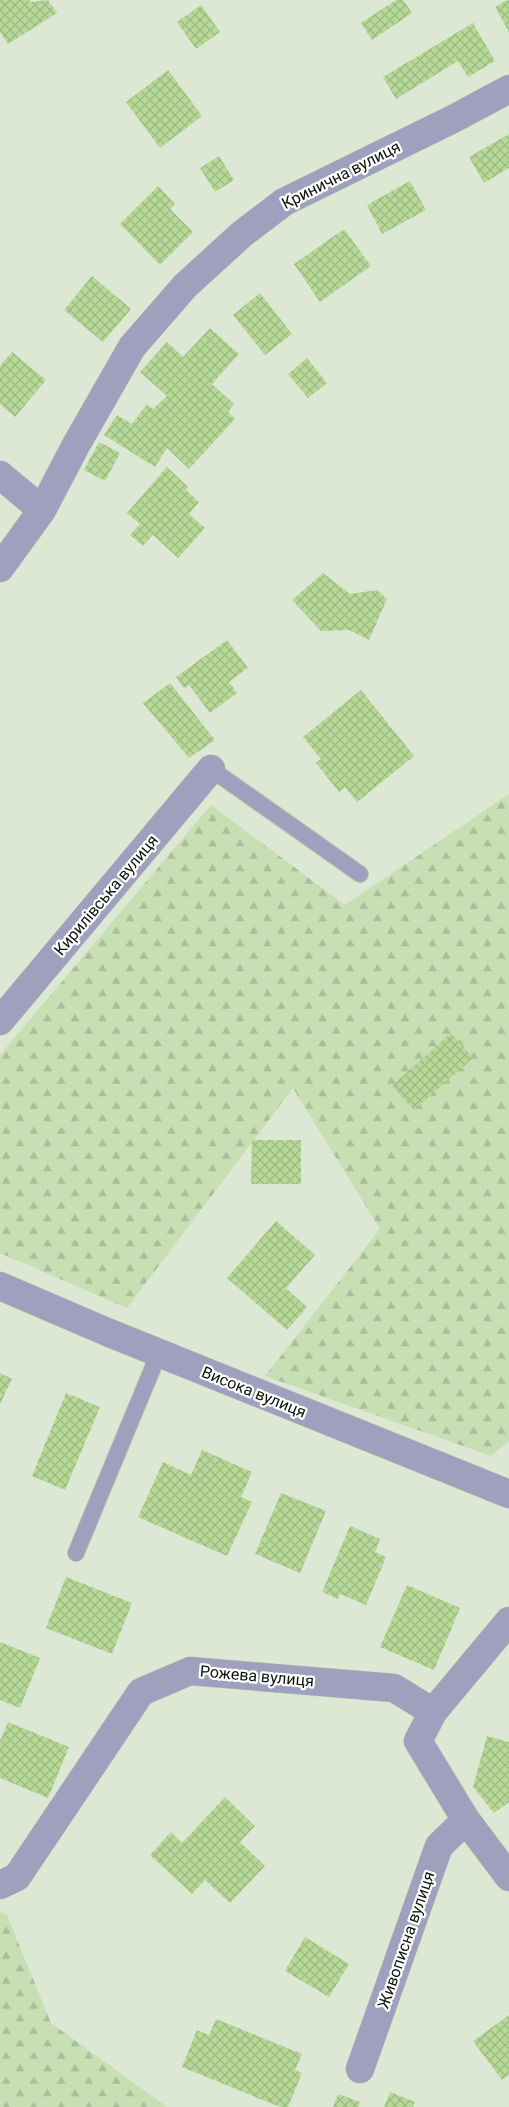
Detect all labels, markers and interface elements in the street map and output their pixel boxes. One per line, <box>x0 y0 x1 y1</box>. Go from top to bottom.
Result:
street label: Кринична вулиця <box>279 137 403 213</box>
street label: Кирилівська вулиця <box>50 831 162 959</box>
street label: Висока вулиця <box>199 1362 309 1422</box>
street label: Рожева вулиця <box>199 1662 315 1690</box>
street label: Живописна вулиця <box>374 1869 438 2011</box>

